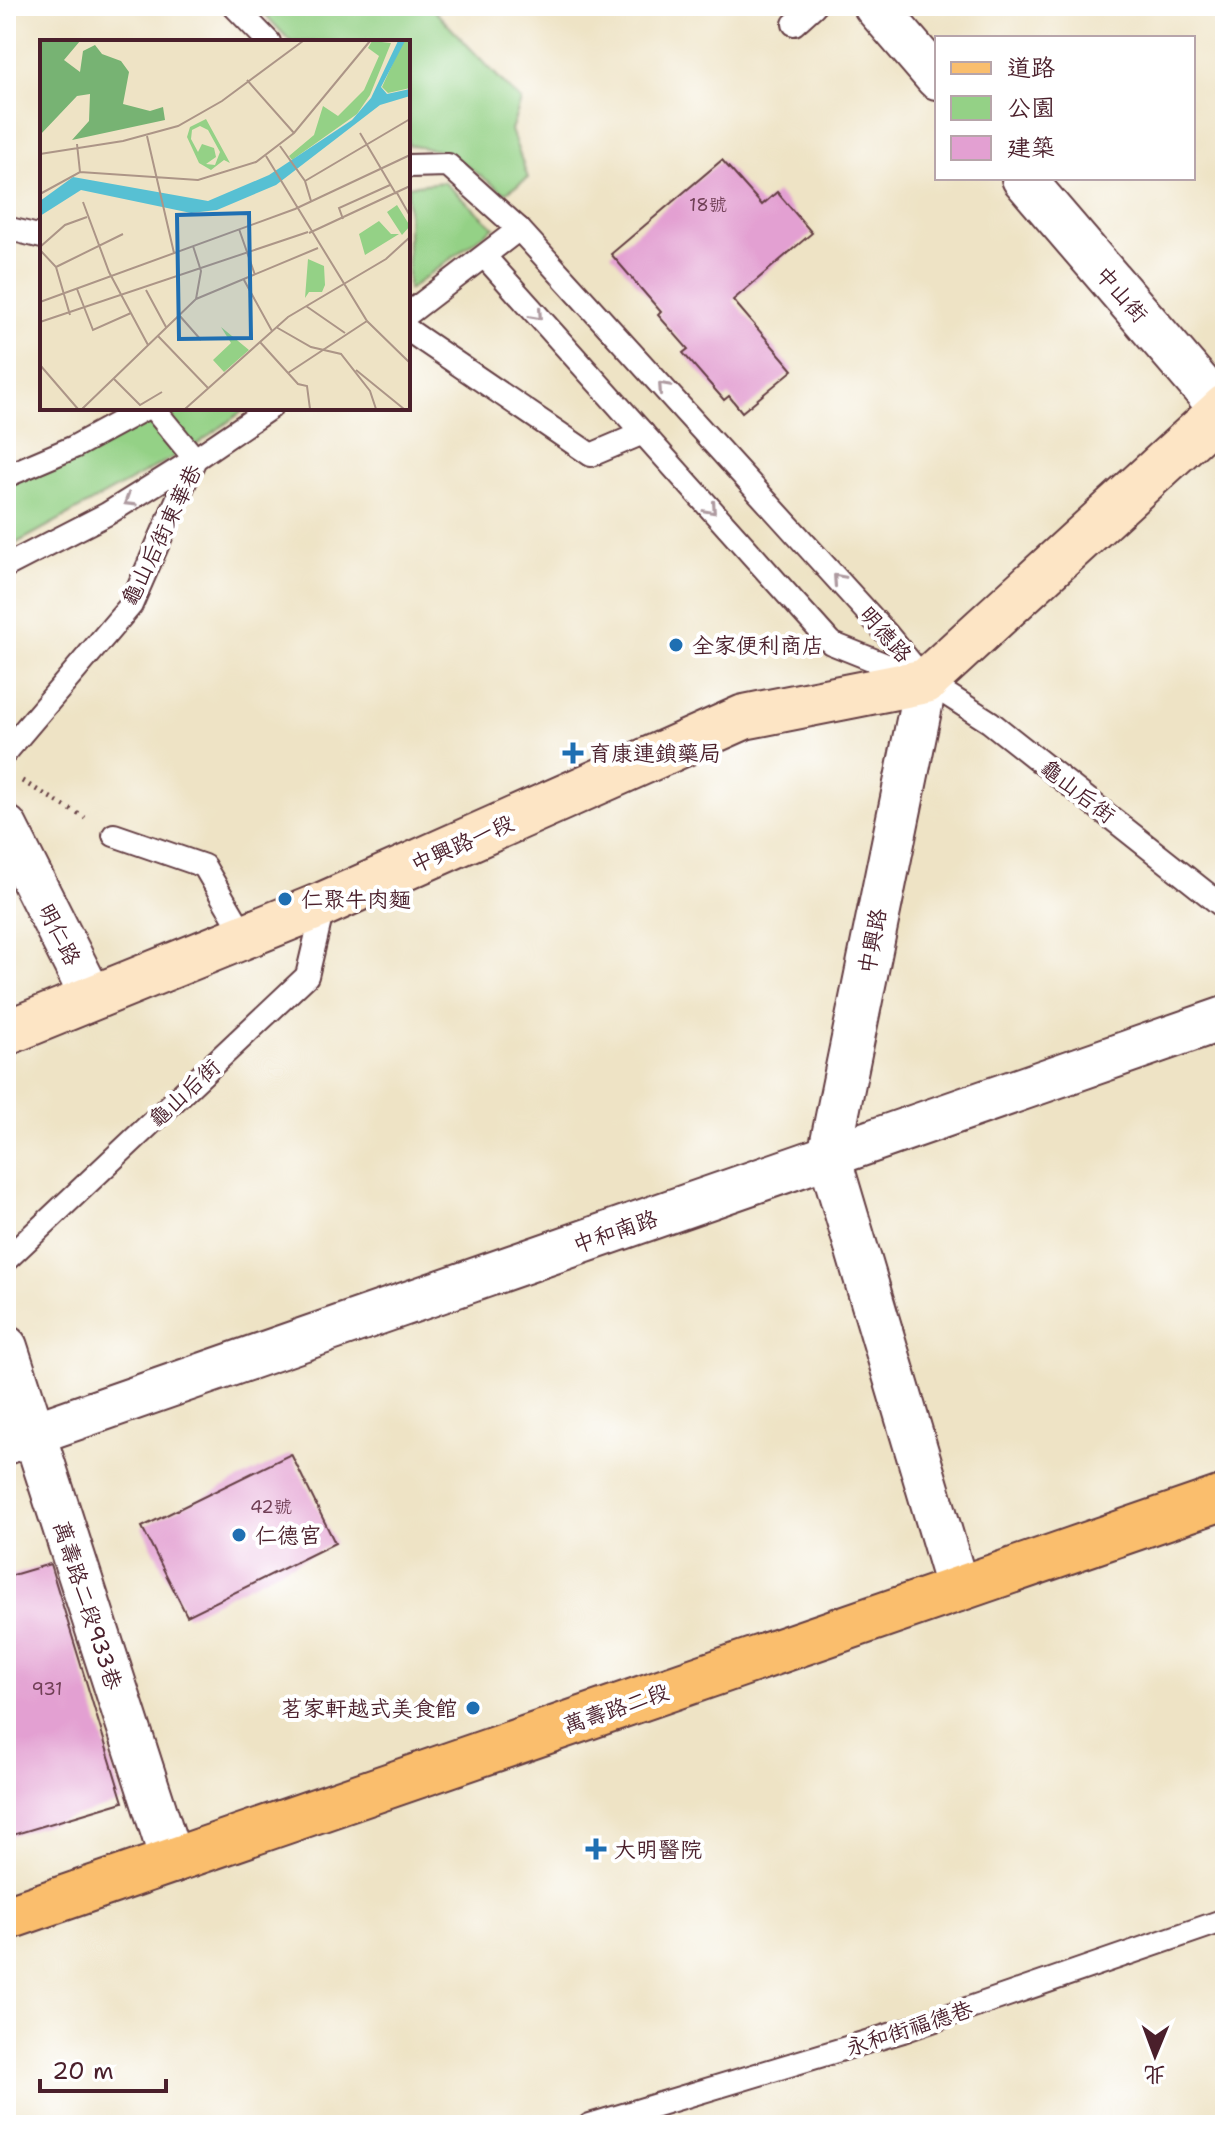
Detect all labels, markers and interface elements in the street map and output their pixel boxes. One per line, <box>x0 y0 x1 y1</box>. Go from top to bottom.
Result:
legend <box>935 36 1195 180</box>
inset map <box>40 40 410 410</box>
text: 道路 <box>1007 52 1055 84</box>
text: 公園 <box>1007 92 1055 124</box>
text: 建築 <box>1007 132 1055 164</box>
house number: 18號 <box>689 193 727 217</box>
street label: 中山街 <box>1089 260 1154 329</box>
one-way arrow <box>528 306 543 320</box>
one-way arrow <box>658 382 672 396</box>
street label: 龜山后街東華巷 <box>115 460 208 611</box>
one-way arrow <box>123 491 137 506</box>
one-way arrow <box>701 499 716 514</box>
one-way arrow <box>833 574 848 589</box>
street label: 明德路 <box>853 600 918 669</box>
place label: 全家便利商店 <box>692 631 824 660</box>
marker: 全家便利商店 <box>667 636 685 654</box>
place label: 育康連鎖藥局 <box>589 739 721 768</box>
marker: 育康連鎖藥局 <box>564 744 582 762</box>
street label: 龜山后街 <box>1034 753 1121 830</box>
street label: 中興路一段 <box>406 808 518 879</box>
place label: 仁聚牛肉麵 <box>301 885 411 914</box>
marker: 仁聚牛肉麵 <box>276 890 294 908</box>
street label: 明仁路 <box>32 898 87 970</box>
street label: 中興路 <box>852 906 893 976</box>
street label: 龜山后街 <box>142 1053 226 1134</box>
street label: 中和南路 <box>569 1203 661 1260</box>
house number: 42號 <box>250 1495 292 1519</box>
street label: 萬壽路二段933巷 <box>47 1517 128 1693</box>
place label: 仁德宮 <box>255 1521 321 1550</box>
marker: 仁德宮 <box>230 1526 248 1544</box>
house number: 931 <box>32 1677 62 1701</box>
street label: 萬壽路二段 <box>559 1677 673 1740</box>
place label: 茗家軒越式美食館 <box>281 1694 457 1723</box>
marker: 茗家軒越式美食館 <box>464 1699 482 1717</box>
place label: 大明醫院 <box>614 1835 702 1864</box>
marker: 大明醫院 <box>585 1838 607 1860</box>
street label: 永和街福德巷 <box>842 1994 976 2063</box>
north arrow <box>1115 2015 1195 2095</box>
scale bar <box>40 2043 166 2093</box>
text: 20 m <box>52 2055 114 2087</box>
text: 北 <box>1143 2060 1166 2089</box>

